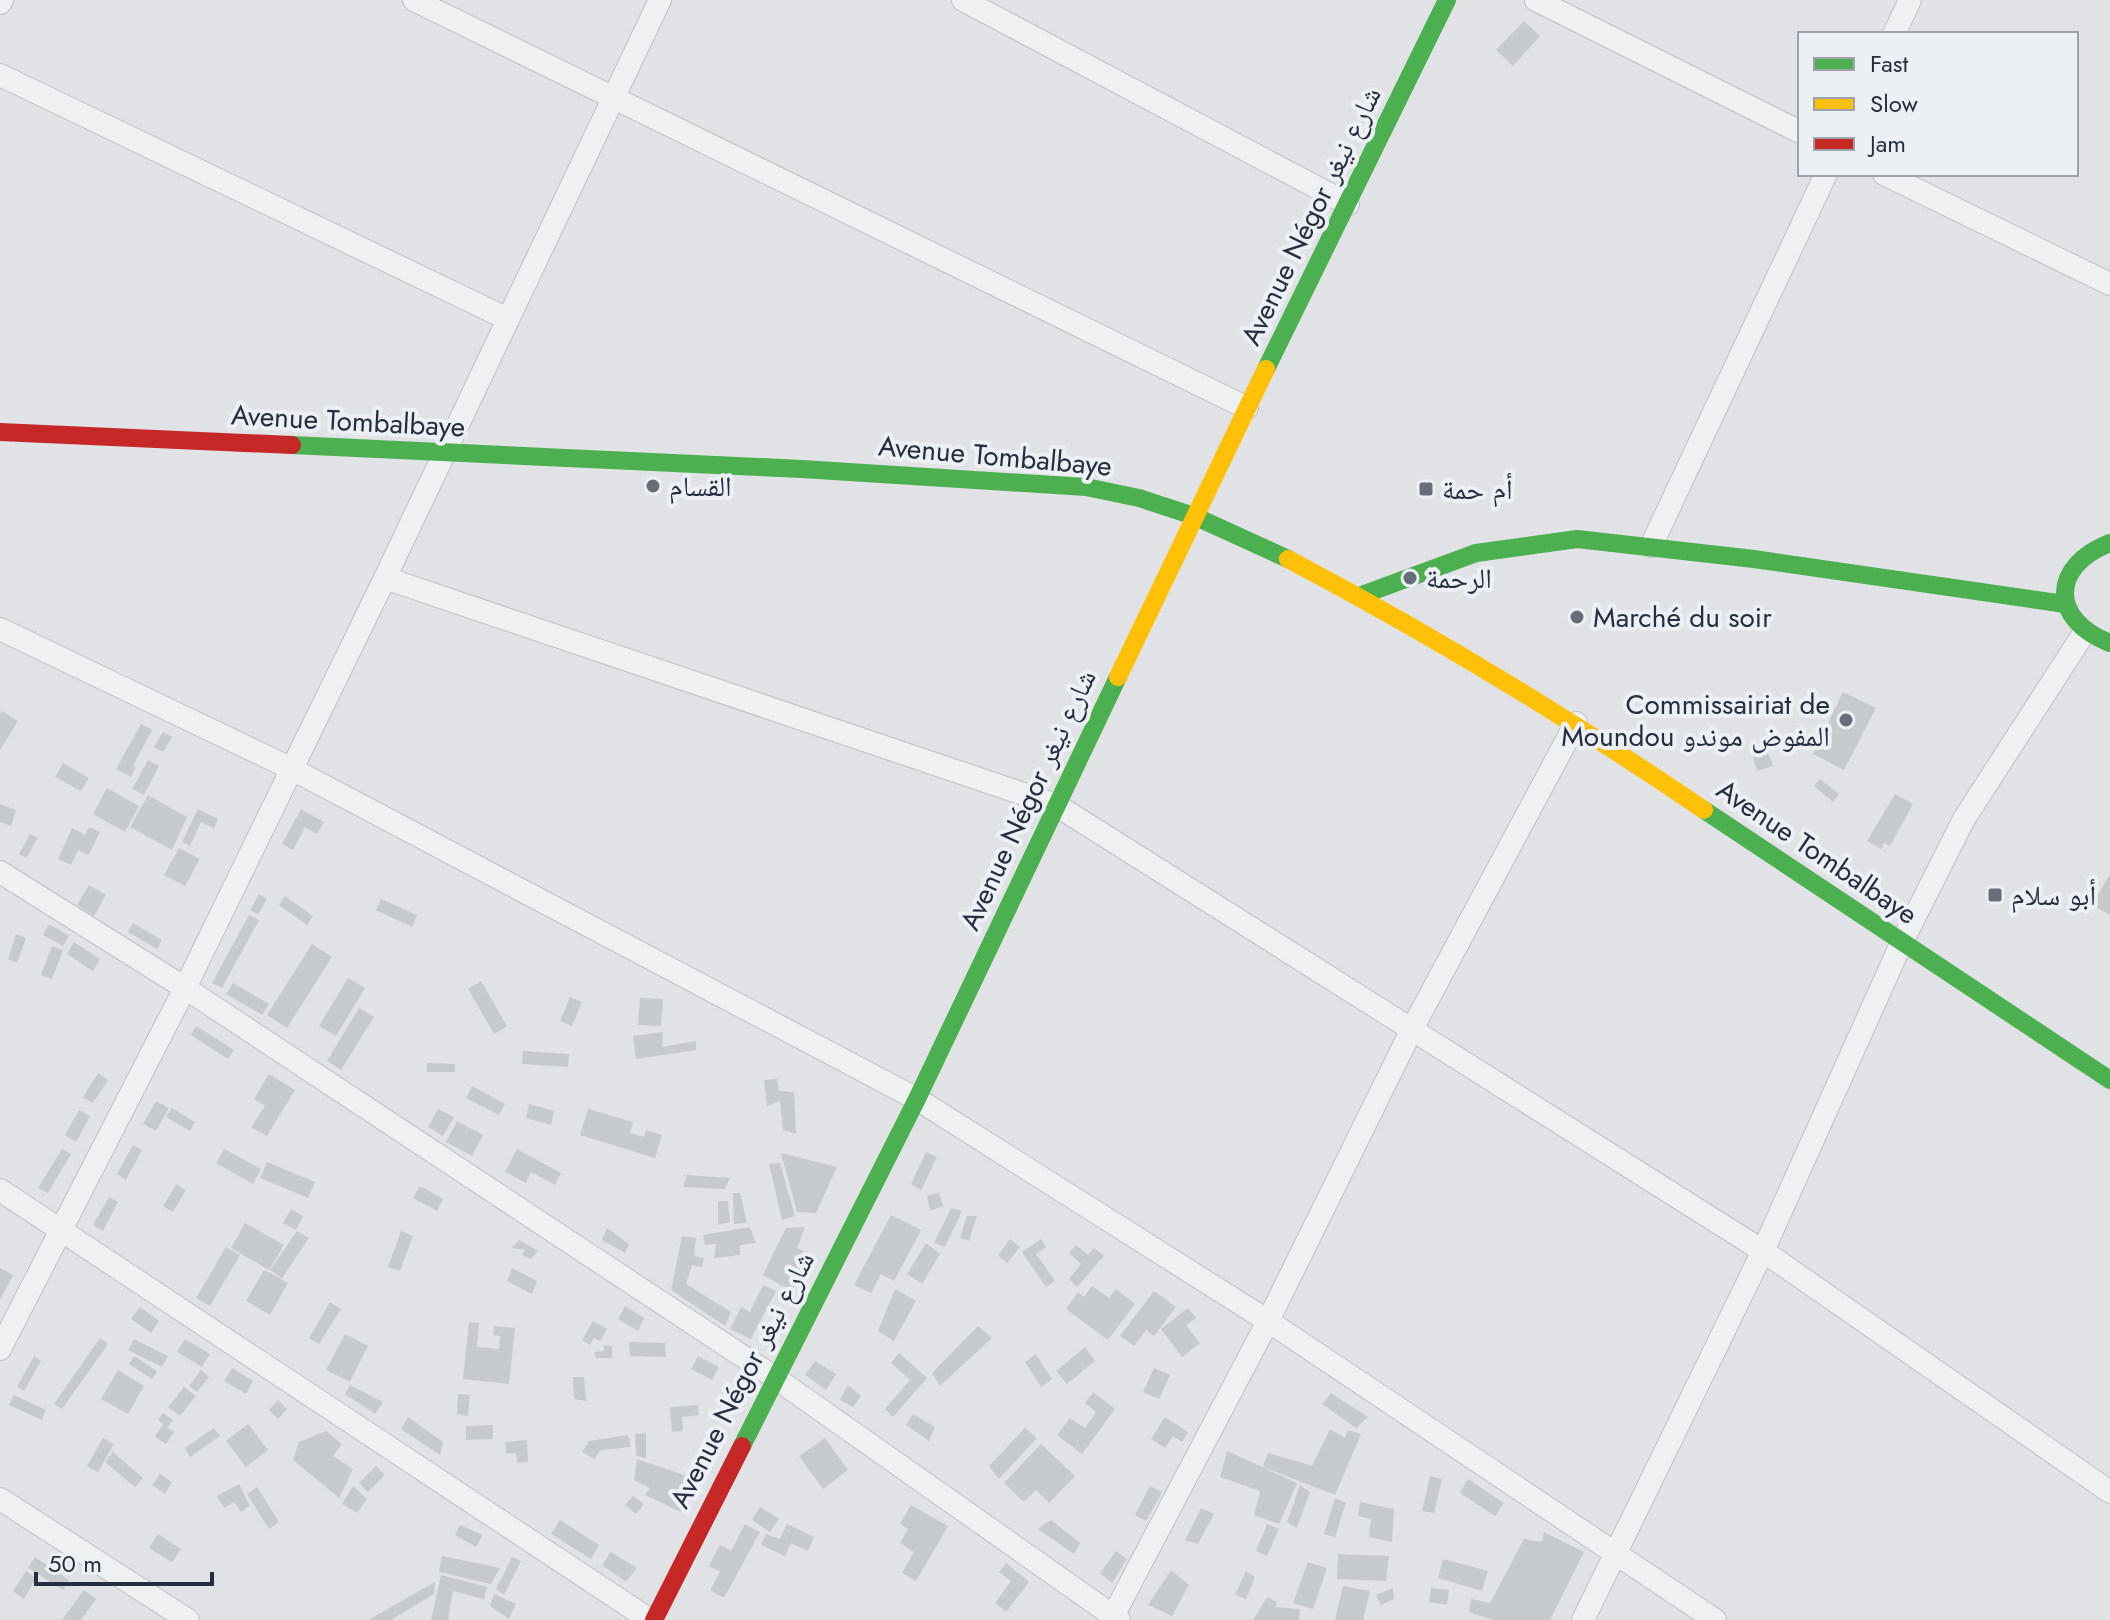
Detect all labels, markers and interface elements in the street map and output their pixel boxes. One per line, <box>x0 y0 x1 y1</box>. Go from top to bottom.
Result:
legend <box>1798 32 2078 176</box>
text: Fast <box>1870 46 1908 81</box>
street label: Avenue Négor شارع نيغر <box>1230 80 1392 352</box>
text: Slow <box>1870 86 1918 121</box>
text: Jam <box>1867 126 1906 161</box>
street label: Avenue Tombalbaye <box>230 394 466 448</box>
street label: Avenue Tombalbaye <box>876 425 1114 487</box>
place label: القسام <box>669 466 732 507</box>
place label: أم حمة <box>1442 469 1513 510</box>
marker: القسام <box>644 477 662 495</box>
marker: أم حمة <box>1417 480 1435 498</box>
place label: الرحمة <box>1426 558 1492 599</box>
marker: الرحمة <box>1401 569 1419 587</box>
place label: Marché du soir <box>1593 597 1772 638</box>
marker: Marché du soir <box>1568 608 1586 626</box>
street label: Avenue Négor شارع نيغر <box>950 663 1106 937</box>
place label: Commissairiat de Moundou المفوض موندو <box>1561 684 1830 757</box>
marker: Commissairiat de Moundou المفوض موندو <box>1837 711 1855 729</box>
street label: Avenue Tombalbaye <box>1708 769 1926 935</box>
place label: أبو سلام <box>2011 875 2096 916</box>
marker: أبو سلام <box>1986 886 2004 904</box>
street label: Avenue Négor شارع نيغر <box>659 1244 825 1516</box>
scale bar <box>36 1536 212 1586</box>
text: 50 m <box>48 1546 102 1581</box>

